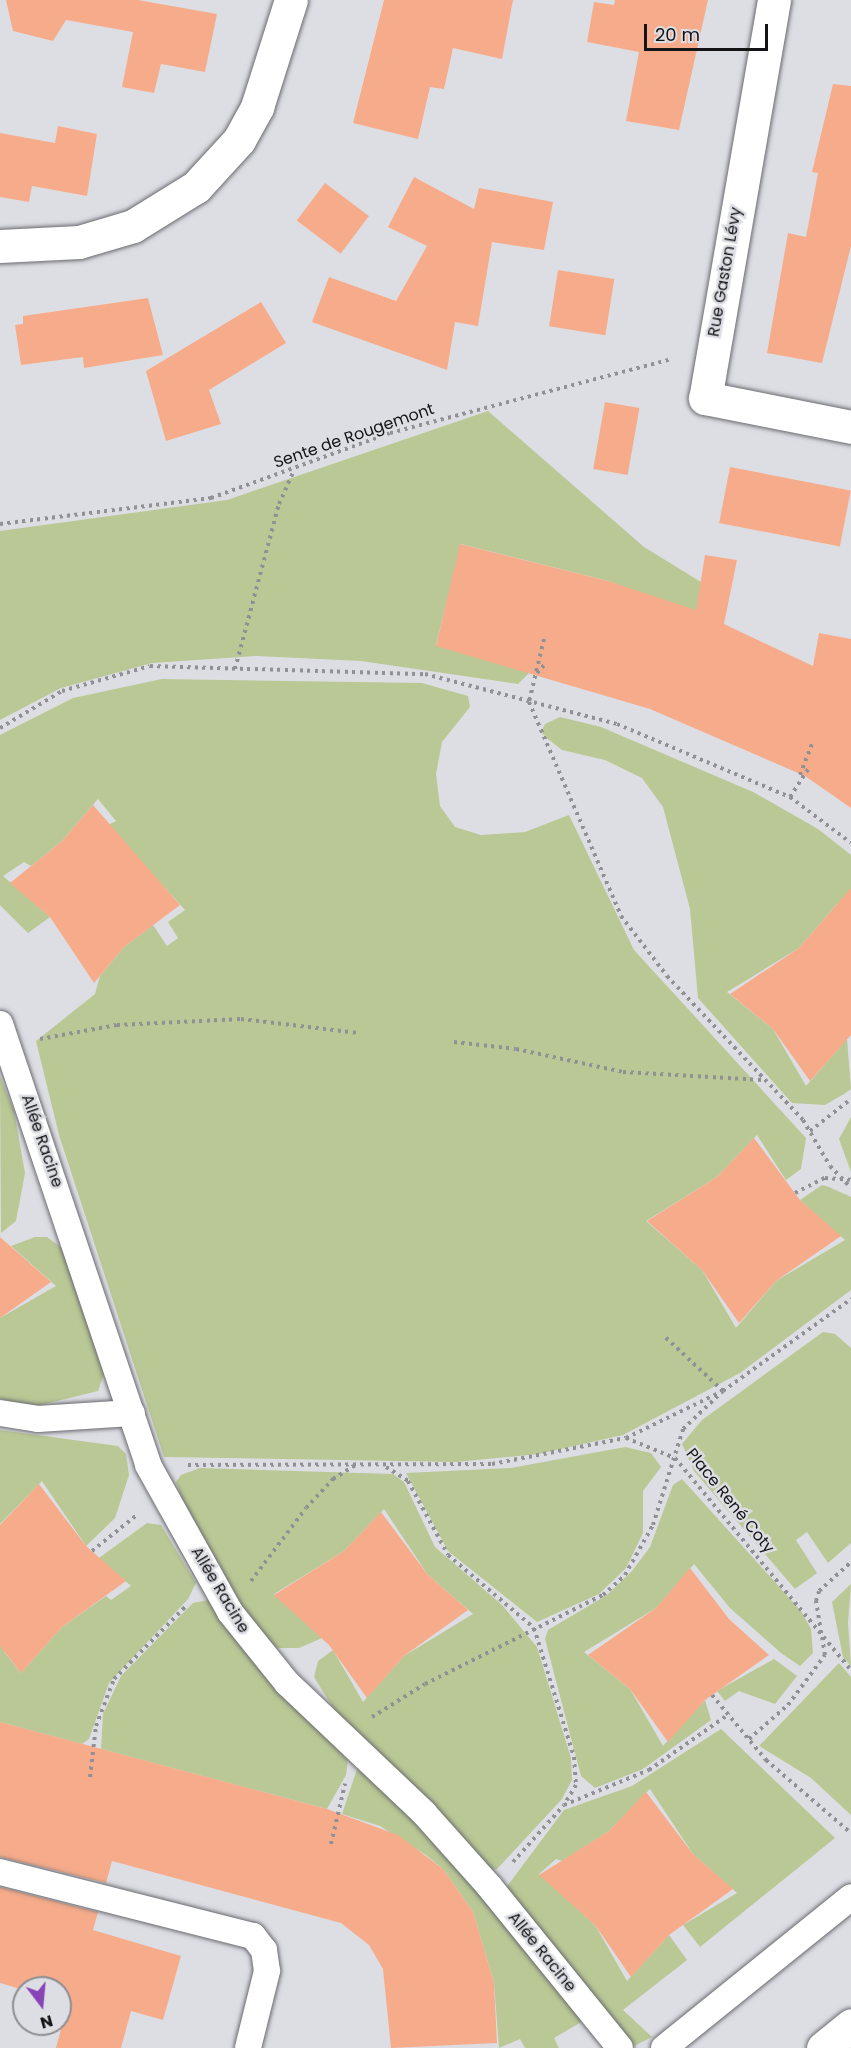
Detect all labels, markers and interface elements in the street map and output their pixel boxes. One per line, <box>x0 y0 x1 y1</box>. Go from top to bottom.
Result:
scale bar <box>647 12 772 50</box>
text: 20 m <box>655 22 700 47</box>
street label: Rue Gaston Lévy <box>704 206 746 338</box>
street label: Sente de Rougemont <box>271 400 437 472</box>
street label: Allée Racine <box>17 1092 67 1190</box>
street label: Place René Coty <box>682 1445 778 1557</box>
street label: Allée Racine <box>187 1543 253 1637</box>
street label: Allée Racine <box>504 1908 580 1996</box>
north arrow <box>12 1976 72 2036</box>
text: N <box>38 2009 56 2035</box>

